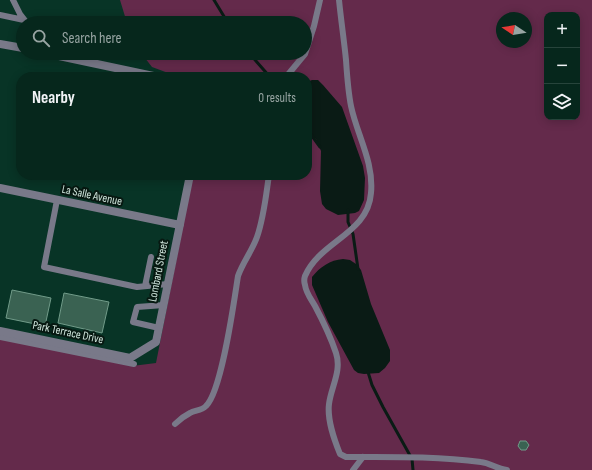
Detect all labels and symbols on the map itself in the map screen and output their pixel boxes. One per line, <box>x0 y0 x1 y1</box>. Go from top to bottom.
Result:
north arrow <box>496 12 532 48</box>
street label: La Salle Avenue <box>60 182 124 209</box>
street label: Lombard Street <box>145 239 172 303</box>
street label: Park Terrace Drive <box>31 318 105 347</box>

